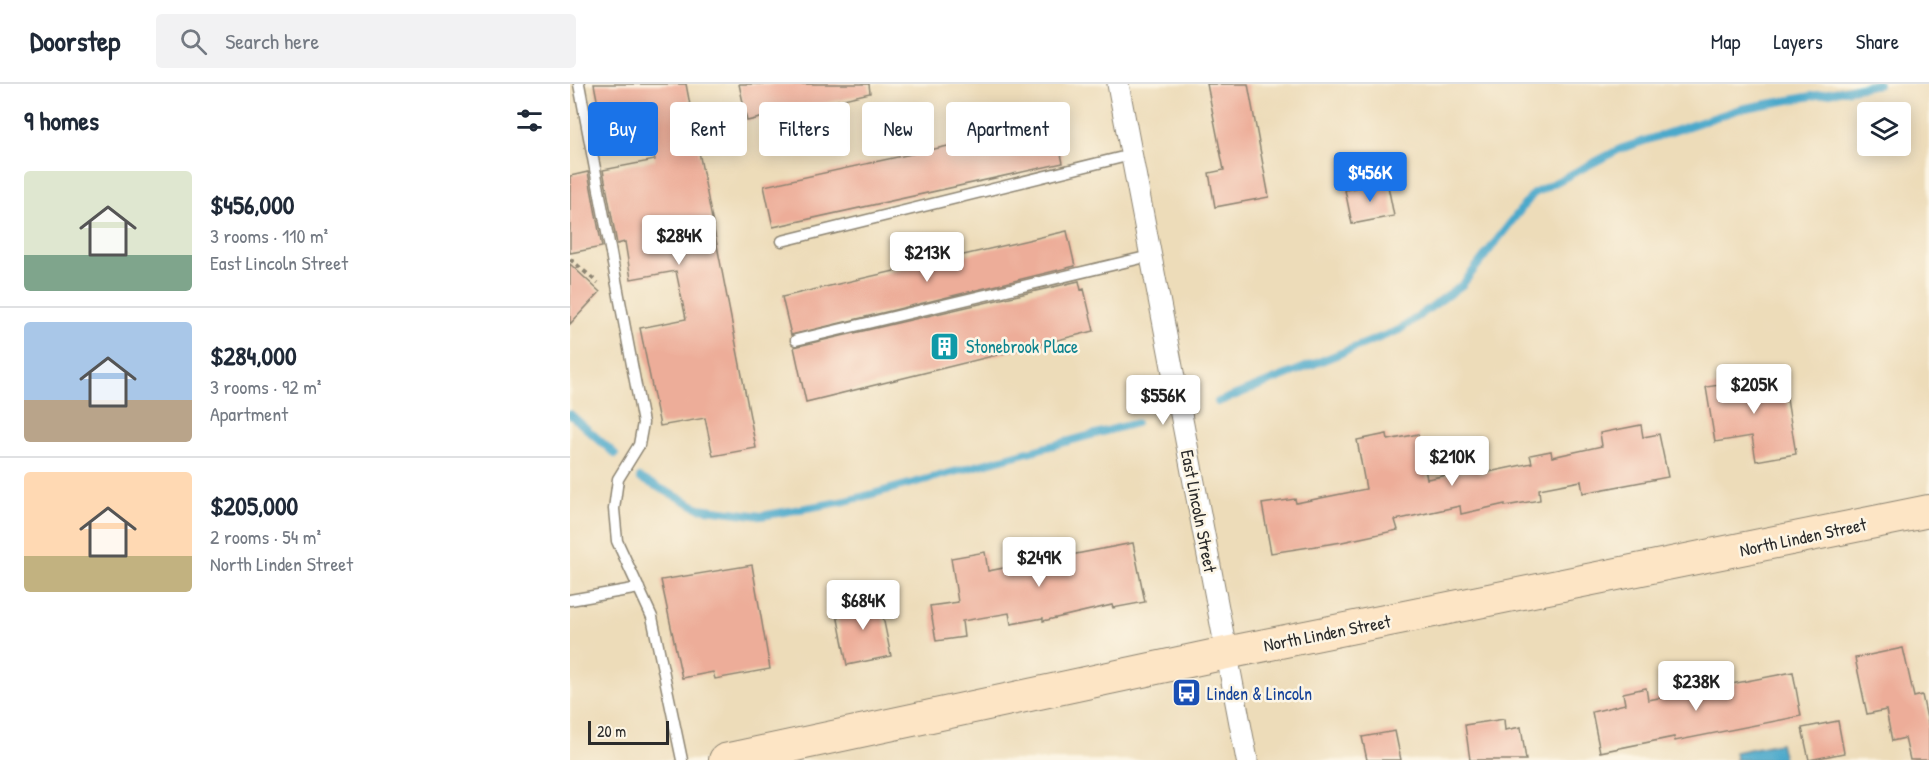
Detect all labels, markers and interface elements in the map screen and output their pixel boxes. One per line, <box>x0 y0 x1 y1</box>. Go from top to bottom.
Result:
search box <box>156 14 576 68</box>
text: Doorstep <box>30 22 120 60</box>
icon: search <box>177 25 210 58</box>
text: Search here <box>225 26 319 56</box>
text: Map <box>1711 27 1740 56</box>
text: Layers <box>1773 27 1823 56</box>
text: Share <box>1856 27 1899 56</box>
chip: Buy <box>588 102 658 156</box>
chip: Rent <box>670 102 747 156</box>
chip: Filters <box>759 102 850 156</box>
chip: New <box>862 102 934 156</box>
chip: Apartment <box>946 102 1070 156</box>
map controls <box>1857 102 1911 156</box>
button: layers <box>1857 102 1911 156</box>
text: 9 homes <box>24 103 99 138</box>
icon: filters <box>513 104 546 137</box>
pin: $456K <box>1328 152 1412 203</box>
text: $456K <box>1348 158 1392 185</box>
text: $456,000 <box>210 187 295 222</box>
icon: home <box>72 195 144 267</box>
pin: $284K <box>637 215 721 266</box>
text: $284K <box>656 221 702 248</box>
text: 3 rooms · 110 m² <box>210 222 328 249</box>
pin: $213K <box>885 232 969 283</box>
text: $213K <box>904 238 950 265</box>
text: East Lincoln Street <box>210 249 348 276</box>
building icon: Stonebrook Place <box>929 330 961 362</box>
place label: Stonebrook Place <box>966 334 1078 359</box>
text: $284,000 <box>210 338 297 373</box>
icon: home <box>72 346 144 418</box>
pin: $205K <box>1712 364 1796 415</box>
text: $205K <box>1730 370 1778 397</box>
text: 3 rooms · 92 m² <box>210 373 321 400</box>
pin: $556K <box>1121 375 1205 426</box>
text: $556K <box>1140 381 1186 408</box>
text: Apartment <box>210 400 288 427</box>
pin: $210K <box>1410 436 1494 487</box>
text: $210K <box>1429 442 1475 469</box>
street label: East Lincoln Street <box>1175 448 1223 575</box>
text: $205,000 <box>210 488 298 523</box>
icon: home <box>72 496 144 568</box>
street label: North Linden Street <box>1737 511 1869 563</box>
text: 2 rooms · 54 m² <box>210 523 321 550</box>
pin: $249K <box>997 537 1081 588</box>
text: $249K <box>1017 543 1061 570</box>
text: North Linden Street <box>210 550 353 577</box>
pin: $684K <box>821 580 905 631</box>
text: $684K <box>841 586 885 613</box>
street label: North Linden Street <box>1261 608 1393 658</box>
pin: $238K <box>1654 661 1738 712</box>
text: $238K <box>1672 667 1720 694</box>
bus stop icon: Linden & Lincoln <box>1170 677 1202 709</box>
place label: Linden & Lincoln <box>1207 681 1312 706</box>
scale bar <box>588 718 669 746</box>
text: 20 m <box>597 720 626 742</box>

